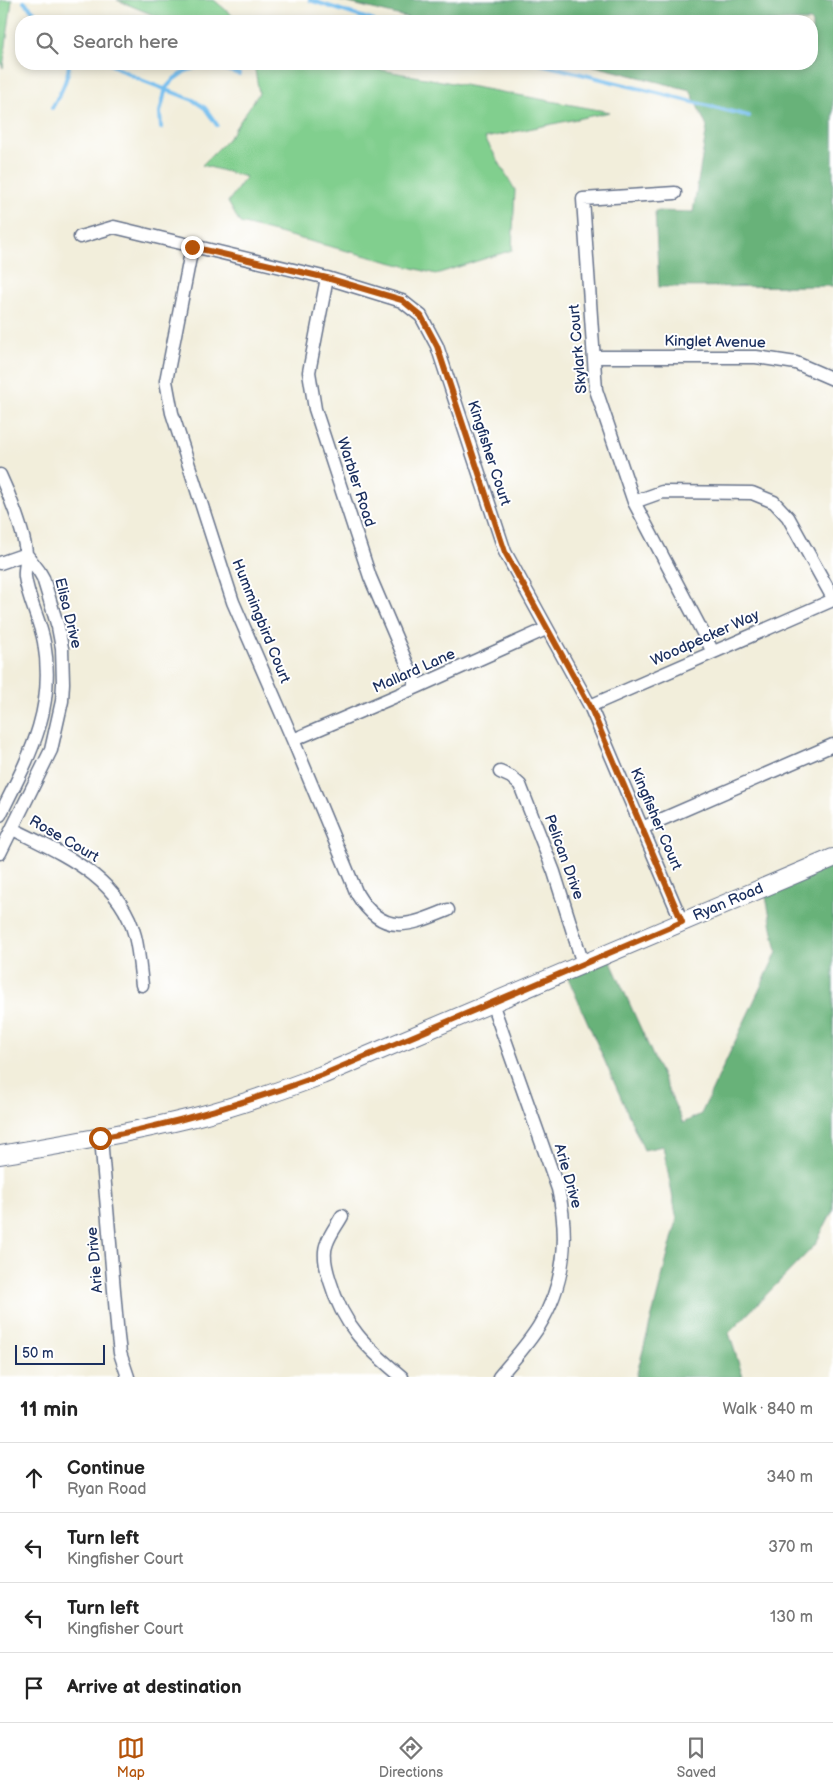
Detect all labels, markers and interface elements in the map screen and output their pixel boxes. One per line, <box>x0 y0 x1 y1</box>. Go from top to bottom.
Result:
search box <box>15 15 818 70</box>
icon: search <box>33 29 61 57</box>
text: Search here <box>73 31 178 54</box>
route end <box>181 236 204 259</box>
street label: Skylark Court <box>565 303 591 394</box>
street label: Kinglet Avenue <box>664 332 766 352</box>
street label: Kingfisher Court <box>463 398 515 508</box>
street label: Warbler Road <box>333 435 379 529</box>
street label: Hummingbird Court <box>227 556 295 686</box>
street label: Elisa Drive <box>50 576 86 650</box>
street label: Woodpecker Way <box>648 605 762 670</box>
street label: Mallard Lane <box>370 644 458 698</box>
street label: Kingfisher Court <box>626 765 686 873</box>
street label: Rose Court <box>26 811 102 867</box>
street label: Pelican Drive <box>540 812 588 902</box>
street label: Ryan Road <box>690 879 766 925</box>
route start <box>89 1127 112 1150</box>
street label: Arie Drive <box>550 1142 586 1211</box>
street label: Arie Drive <box>83 1226 107 1294</box>
scale bar <box>15 1342 105 1365</box>
text: 50 m <box>22 1345 54 1362</box>
text: 11 min <box>20 1397 78 1422</box>
text: Walk · 840 m <box>722 1400 813 1419</box>
text: Continue <box>67 1457 145 1480</box>
icon: ahead <box>20 1464 48 1492</box>
text: 340 m <box>766 1468 813 1487</box>
text: Ryan Road <box>67 1480 146 1499</box>
text: Turn left <box>67 1527 139 1550</box>
icon: left <box>20 1534 48 1562</box>
text: 370 m <box>768 1538 813 1557</box>
text: Kingfisher Court <box>67 1550 184 1569</box>
text: Turn left <box>67 1597 139 1620</box>
icon: left <box>20 1604 48 1632</box>
text: 130 m <box>770 1608 813 1627</box>
text: Kingfisher Court <box>67 1620 184 1639</box>
icon: arrive <box>20 1674 48 1702</box>
text: Arrive at destination <box>67 1676 242 1699</box>
tab: Map <box>117 1734 145 1781</box>
tab: Directions <box>379 1734 443 1781</box>
tab: Saved <box>677 1734 716 1781</box>

